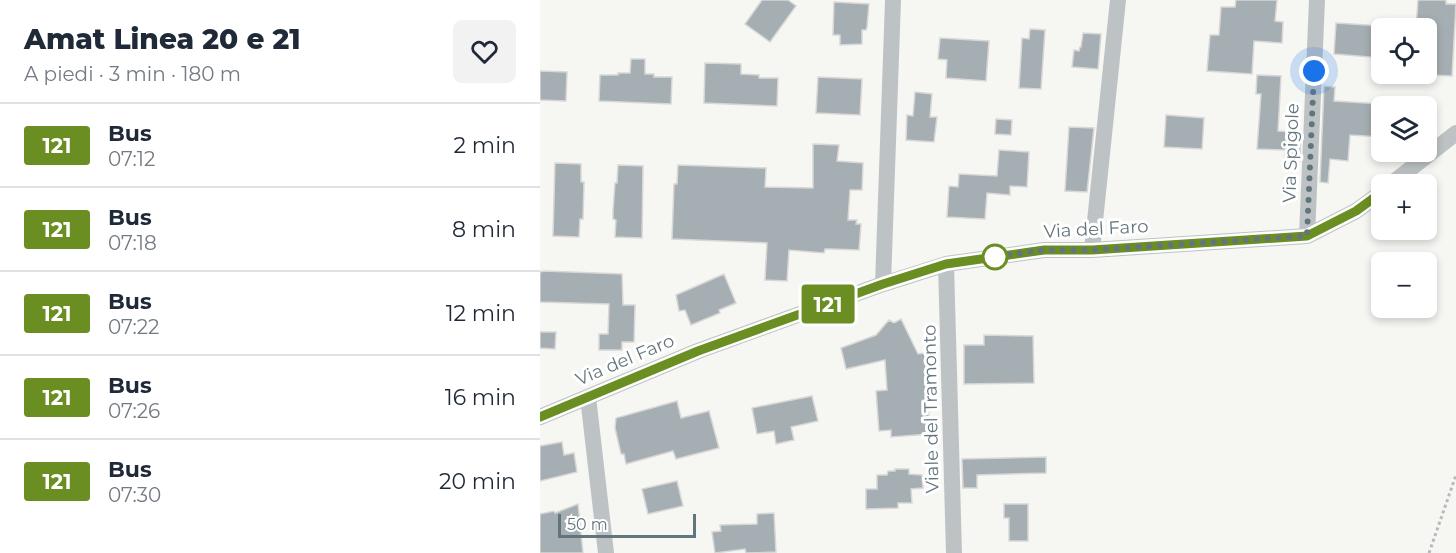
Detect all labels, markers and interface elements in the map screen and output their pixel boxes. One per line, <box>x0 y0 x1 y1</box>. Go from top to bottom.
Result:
map controls <box>1371 18 1437 318</box>
button: locate <box>1371 18 1437 84</box>
button: heart <box>453 20 516 83</box>
text: Amat Linea 20 e 21 <box>24 22 301 56</box>
your location <box>1299 56 1329 86</box>
text: A piedi · 3 min · 180 m <box>24 62 241 86</box>
button: layers <box>1371 96 1437 162</box>
street label: Via Spigole <box>1278 103 1304 203</box>
text: Bus <box>108 120 152 147</box>
text: 2 min <box>454 132 516 159</box>
text: 121 <box>43 133 71 158</box>
text: 07:12 <box>108 147 155 171</box>
button: + <box>1371 174 1437 240</box>
text: Bus <box>108 204 152 231</box>
street label: Via del Faro <box>1043 215 1149 243</box>
text: 8 min <box>452 216 516 243</box>
text: 121 <box>43 217 71 242</box>
text: 07:18 <box>108 231 157 255</box>
unlabelled marker <box>982 244 1008 270</box>
button: − <box>1371 252 1437 318</box>
line badge: 121 <box>794 284 862 324</box>
text: Bus <box>108 288 152 315</box>
text: 121 <box>814 292 842 317</box>
text: 12 min <box>446 300 516 327</box>
text: 121 <box>43 301 71 326</box>
text: 07:22 <box>108 315 159 339</box>
street label: Viale del Tramonto <box>919 324 943 494</box>
street label: Via del Faro <box>572 329 678 391</box>
text: Bus <box>108 372 152 399</box>
text: 16 min <box>445 384 516 411</box>
text: 121 <box>43 385 71 410</box>
text: 07:26 <box>108 399 160 423</box>
text: Bus <box>108 456 152 483</box>
text: 20 min <box>439 468 516 495</box>
text: 121 <box>43 469 71 494</box>
text: 07:30 <box>108 483 161 507</box>
scale bar <box>558 511 696 538</box>
text: 50 m <box>567 515 608 534</box>

